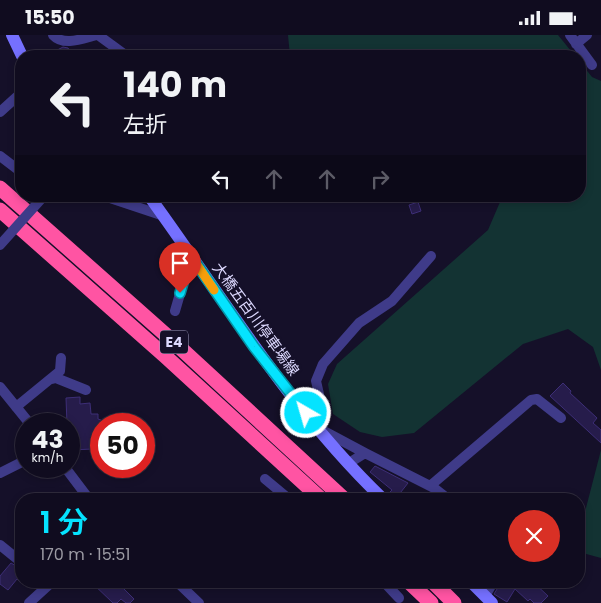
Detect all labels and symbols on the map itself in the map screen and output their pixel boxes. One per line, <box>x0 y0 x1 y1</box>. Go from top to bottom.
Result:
pin <box>159 242 201 293</box>
street label: 大橋五百川停車場線 <box>208 258 304 380</box>
road number: E4 <box>160 331 188 353</box>
position arrow <box>279 386 331 438</box>
speed limit sign: 50 <box>90 413 155 478</box>

